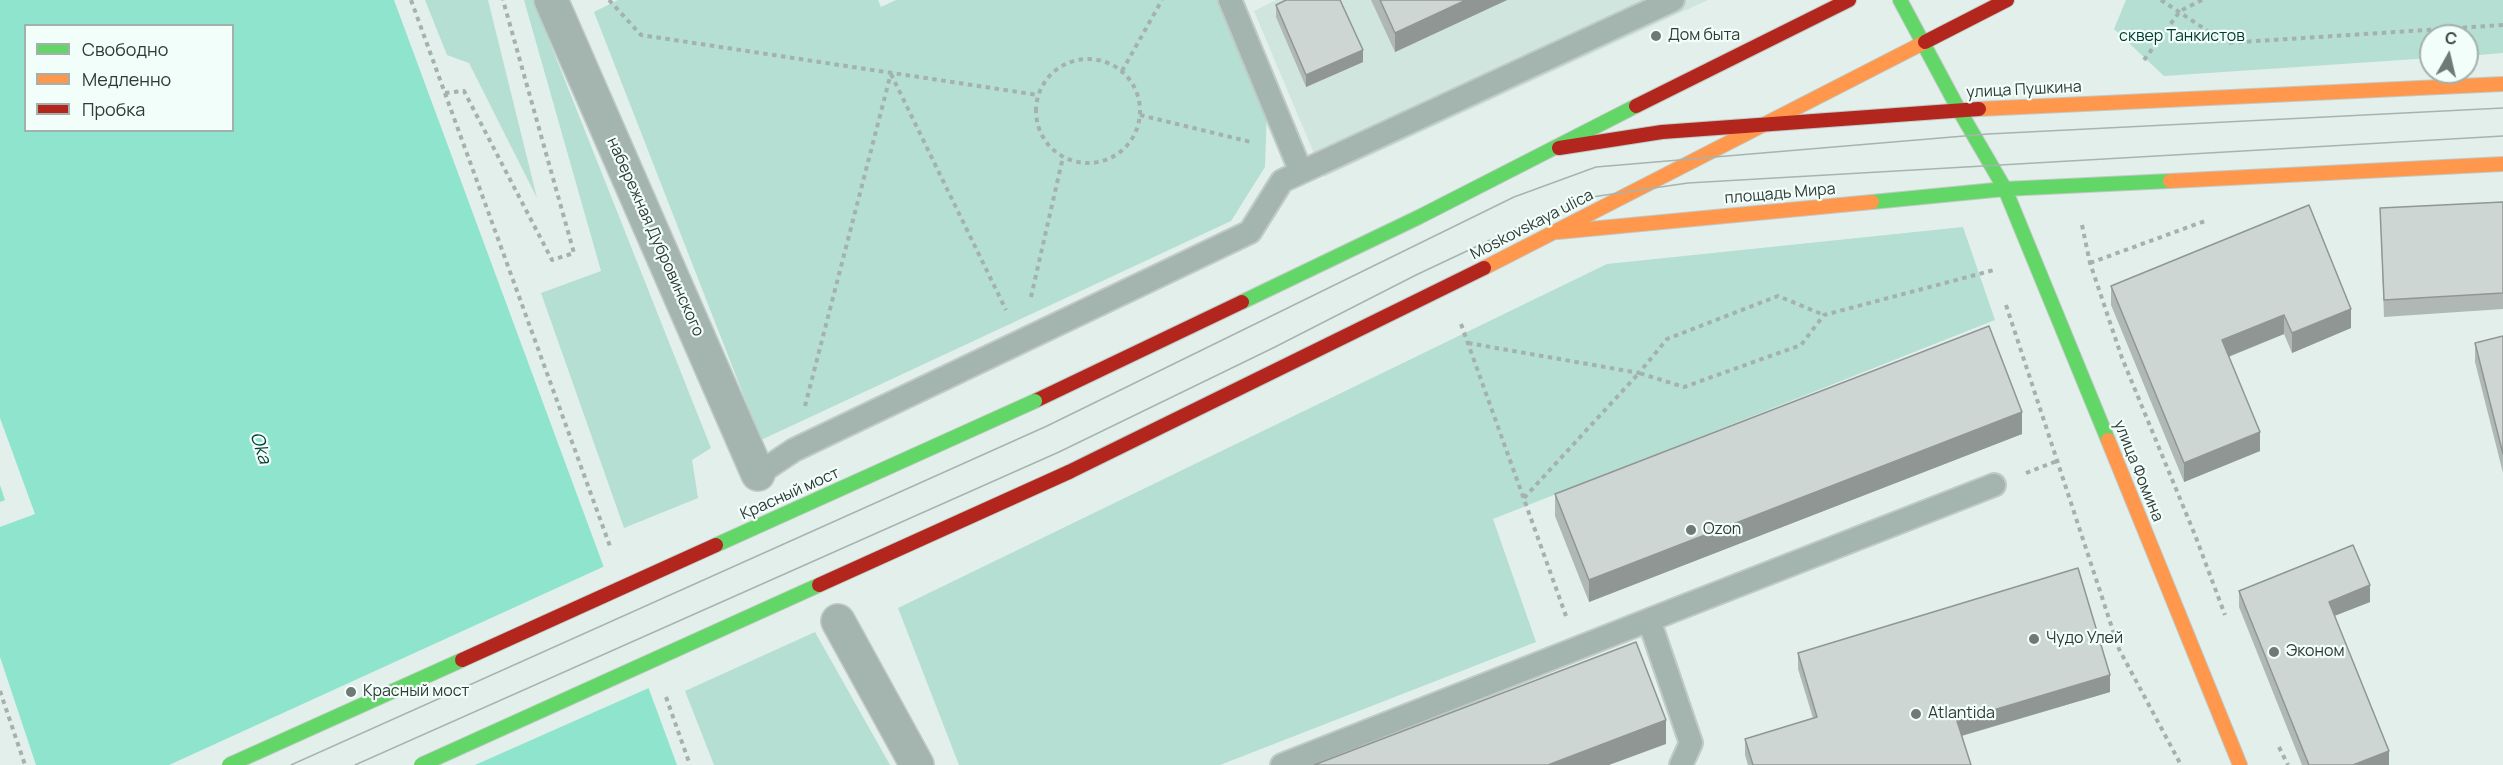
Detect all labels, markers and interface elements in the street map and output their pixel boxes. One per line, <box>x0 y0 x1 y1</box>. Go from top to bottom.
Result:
legend <box>24 24 234 132</box>
north arrow <box>2419 24 2479 84</box>
place label: Дом быта <box>1668 26 1740 46</box>
text: С <box>2444 26 2459 50</box>
park label: сквер Танкистов <box>2119 27 2245 47</box>
marker: Дом быта <box>1649 29 1663 43</box>
text: Свободно <box>82 37 168 61</box>
text: Медленно <box>82 67 171 91</box>
street label: улица Пушкина <box>1966 77 2082 103</box>
text: Пробка <box>82 97 145 121</box>
street label: набережная Дубровинского <box>602 135 708 339</box>
street label: площадь Мира <box>1724 180 1836 208</box>
street label: Moskovskaya ulica <box>1467 186 1597 264</box>
street label: улица Фомина <box>2109 417 2167 525</box>
water label: Oka <box>245 429 275 467</box>
street label: Красный мост <box>737 464 843 524</box>
place label: Ozon <box>1703 520 1741 540</box>
marker: Ozon <box>1684 523 1698 537</box>
place label: Чудо Улей <box>2046 629 2123 649</box>
marker: Чудо Улей <box>2027 632 2041 646</box>
place label: Эконом <box>2286 642 2344 662</box>
marker: Эконом <box>2267 645 2281 659</box>
place label: Красный мост <box>363 682 469 702</box>
marker: Красный мост <box>344 685 358 699</box>
place label: Atlantida <box>1928 704 1995 724</box>
marker: Atlantida <box>1909 707 1923 721</box>

